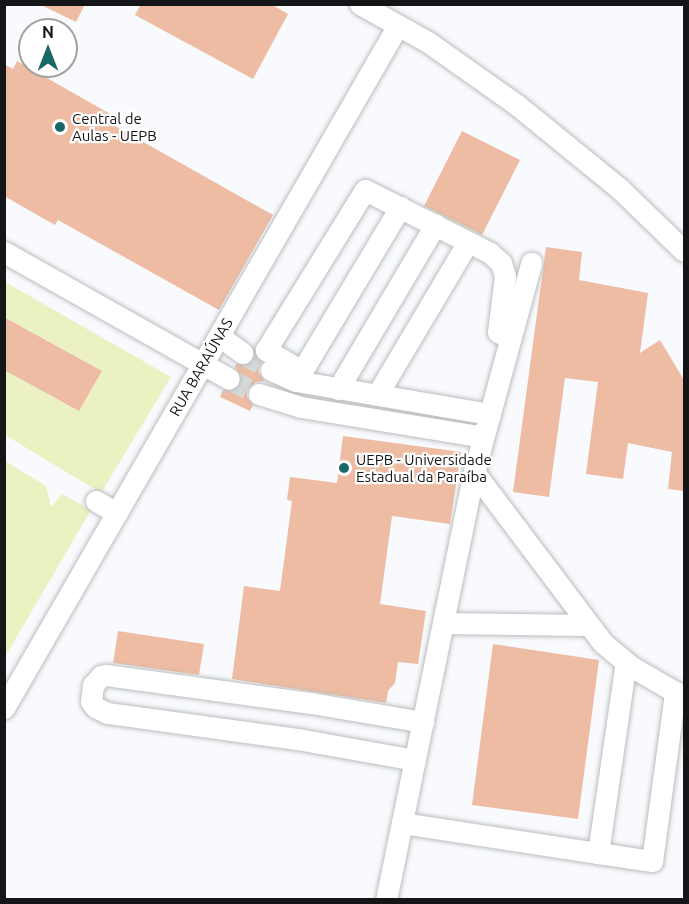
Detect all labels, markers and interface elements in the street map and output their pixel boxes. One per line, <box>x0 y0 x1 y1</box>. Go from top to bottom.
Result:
north arrow <box>18 18 78 78</box>
text: N <box>42 23 54 41</box>
place label: Central de Aulas - UEPB <box>72 109 157 144</box>
marker: Central de Aulas - UEPB <box>53 120 67 134</box>
street label: RUA BARAÚNAS <box>166 315 236 419</box>
place label: UEPB - Universidade Estadual da Paraíba <box>356 450 492 485</box>
marker: UEPB - Universidade Estadual da Paraíba <box>337 461 351 475</box>

